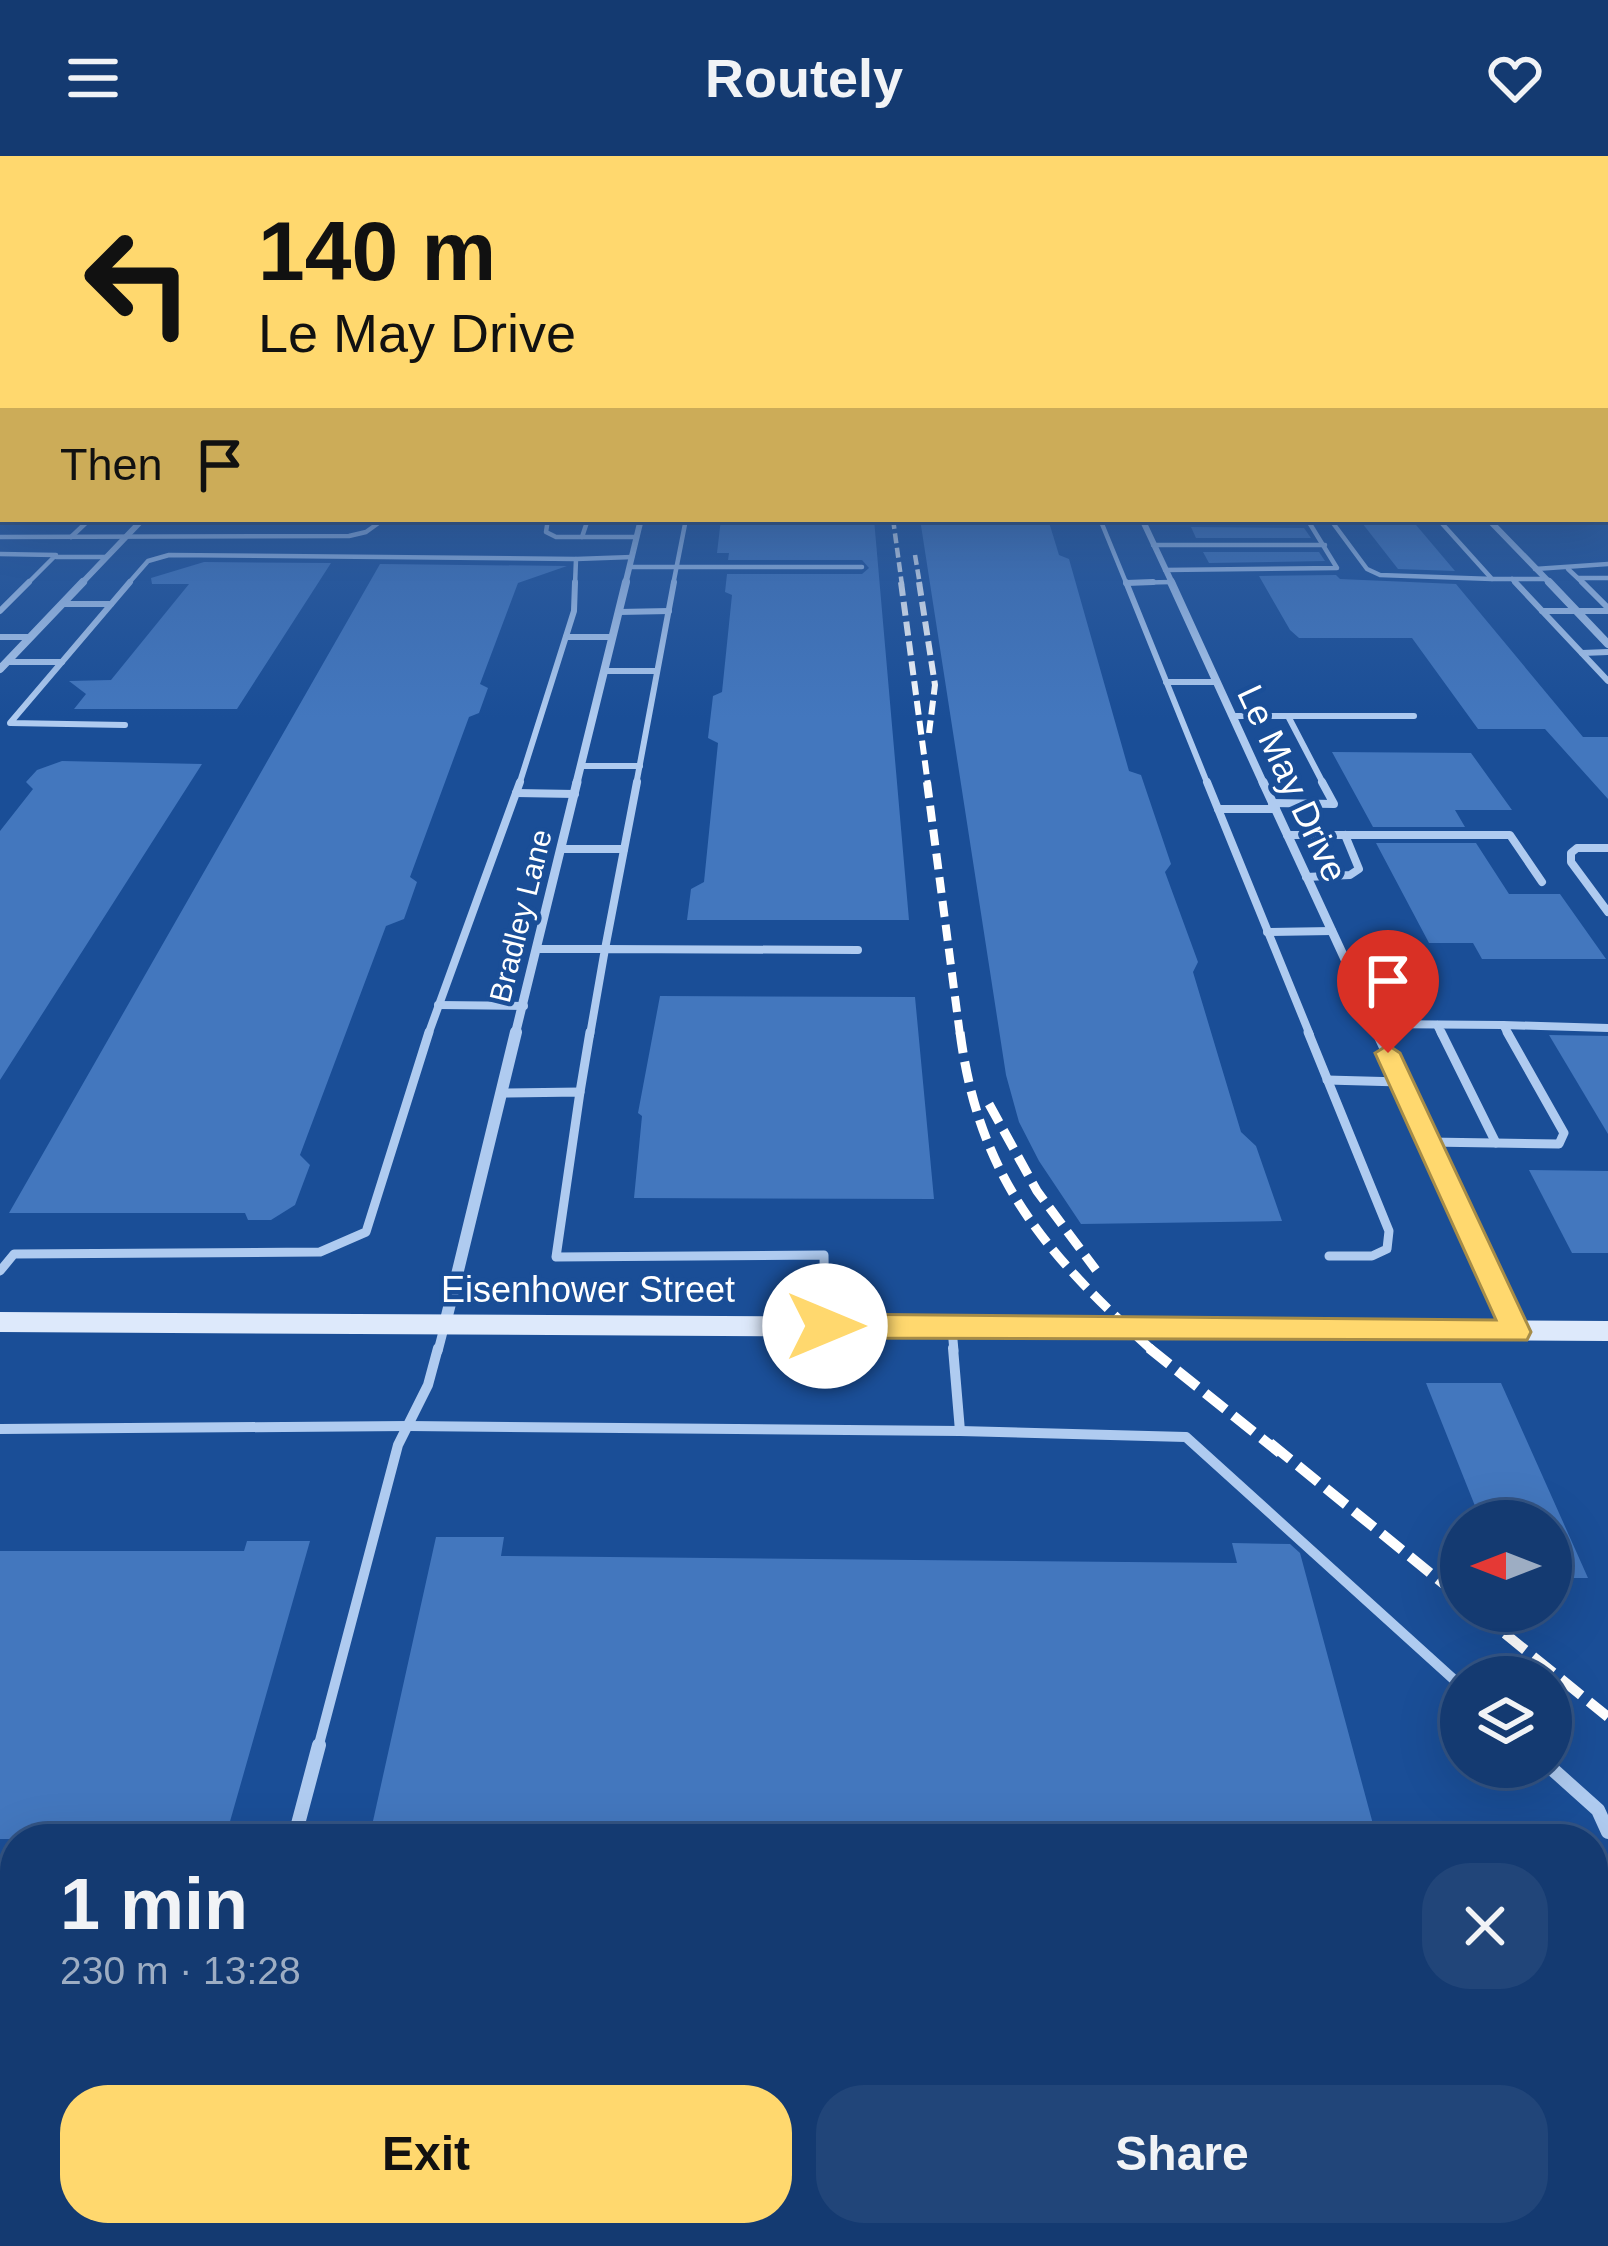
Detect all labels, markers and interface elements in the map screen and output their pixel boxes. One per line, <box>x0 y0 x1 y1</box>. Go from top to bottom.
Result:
icon: menu <box>60 45 126 111</box>
icon: heart <box>1482 45 1548 111</box>
text: Routely <box>705 48 903 108</box>
icon: left <box>60 204 216 360</box>
text: 140 m <box>258 204 496 298</box>
text: Le May Drive <box>258 303 576 363</box>
icon: arrive <box>187 432 253 498</box>
text: Then <box>60 439 163 490</box>
street label: Le May Drive <box>1229 678 1356 888</box>
street label: Bradley Lane <box>483 826 558 1006</box>
pin <box>1337 930 1439 1053</box>
icon: arrive <box>1355 948 1421 1014</box>
position arrow <box>762 1263 888 1389</box>
street label: Eisenhower Street <box>441 1269 735 1310</box>
north arrow <box>1440 1500 1572 1632</box>
map controls <box>1440 1500 1572 1788</box>
button: layers <box>1440 1656 1572 1788</box>
button: close <box>1422 1863 1548 1989</box>
text: 1 min <box>60 1864 248 1944</box>
text: 230 m · 13:28 <box>60 1949 301 1992</box>
button: Exit <box>60 2085 792 2223</box>
button: Share <box>816 2085 1548 2223</box>

